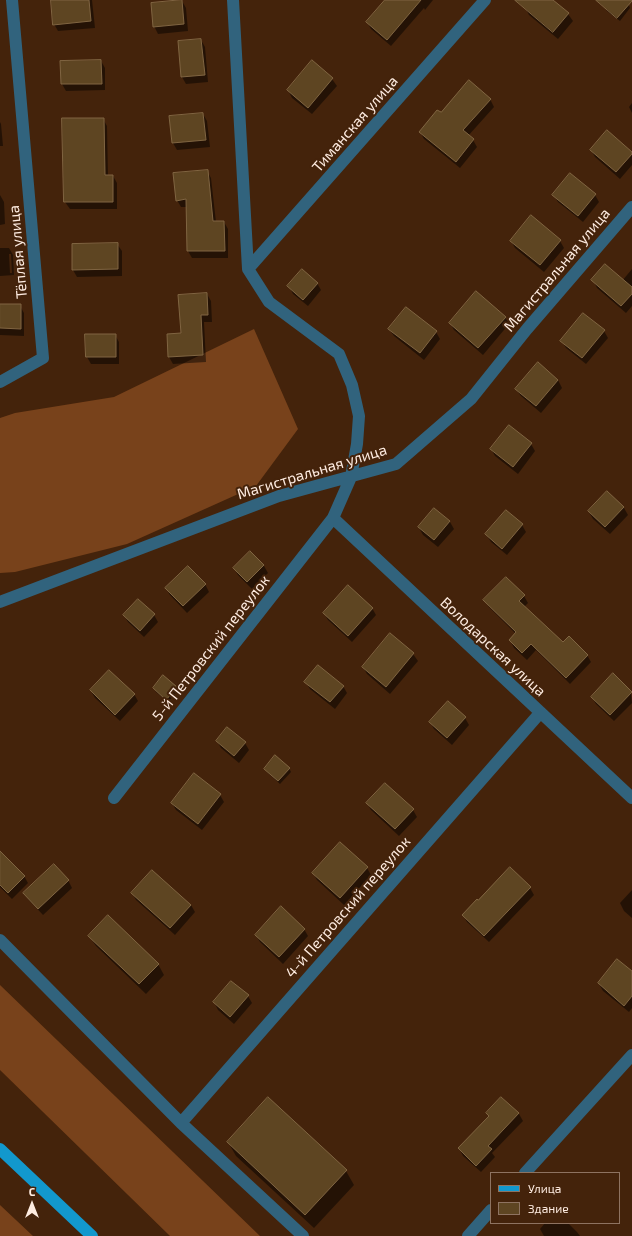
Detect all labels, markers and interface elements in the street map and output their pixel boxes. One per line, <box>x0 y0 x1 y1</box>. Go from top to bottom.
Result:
street label: Тиманская улица <box>308 72 402 176</box>
street label: Тёплая улица <box>5 204 31 300</box>
street label: Магистральная улица <box>500 205 614 335</box>
street label: Магистральная улица <box>235 441 389 503</box>
street label: 5-й Петровский переулок <box>148 571 274 725</box>
street label: Володарская улица <box>437 594 549 700</box>
street label: 4-й Петровский переулок <box>282 833 414 981</box>
legend <box>490 1172 620 1224</box>
text: Улица <box>528 1181 561 1195</box>
north arrow <box>12 1184 52 1224</box>
text: С <box>29 1185 35 1198</box>
text: Здание <box>528 1201 569 1215</box>

